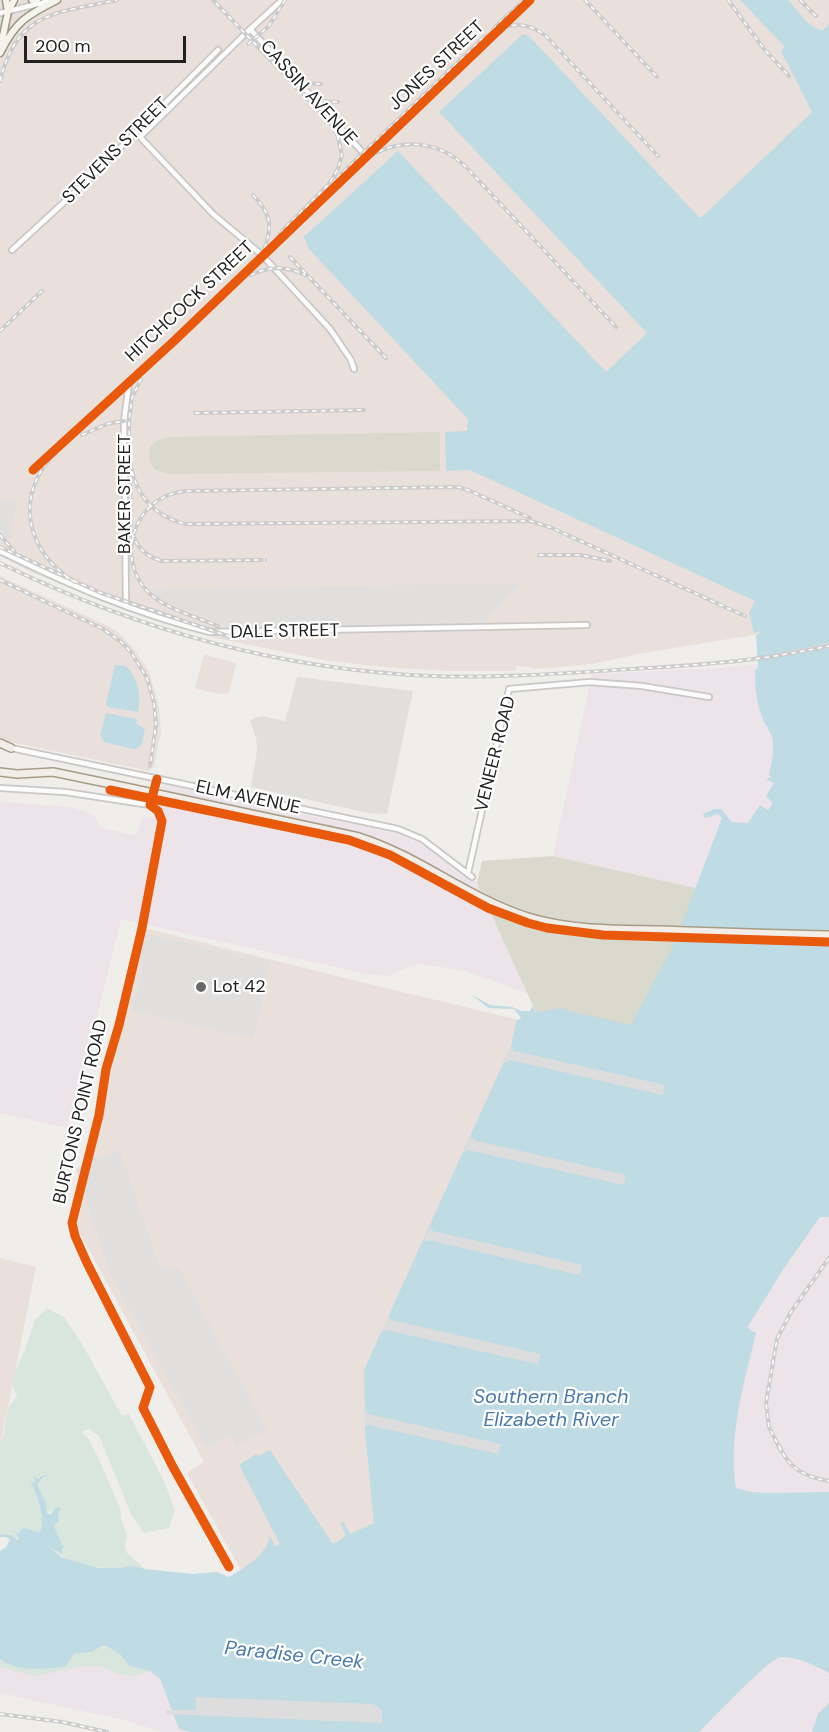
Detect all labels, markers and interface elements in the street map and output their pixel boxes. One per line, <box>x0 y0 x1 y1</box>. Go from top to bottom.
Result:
street label: JONES STREET <box>385 16 489 116</box>
scale bar <box>27 24 189 62</box>
text: 200 m <box>35 34 91 58</box>
street label: CASSIN AVENUE <box>255 36 361 150</box>
street label: STEVENS STREET <box>58 93 174 209</box>
street label: HITCHCOCK STREET <box>121 237 259 367</box>
street label: BAKER STREET <box>114 434 136 554</box>
street label: DALE STREET <box>230 620 340 644</box>
street label: VENEER ROAD <box>471 694 521 814</box>
street label: ELM AVENUE <box>194 776 302 820</box>
place label: Lot 42 <box>213 976 266 998</box>
marker: Lot 42 <box>194 980 208 994</box>
street label: BURTONS POINT ROAD <box>49 1018 113 1206</box>
water label: Southern Branch Elizabeth River <box>473 1386 629 1433</box>
water label: Paradise Creek <box>223 1637 365 1675</box>

